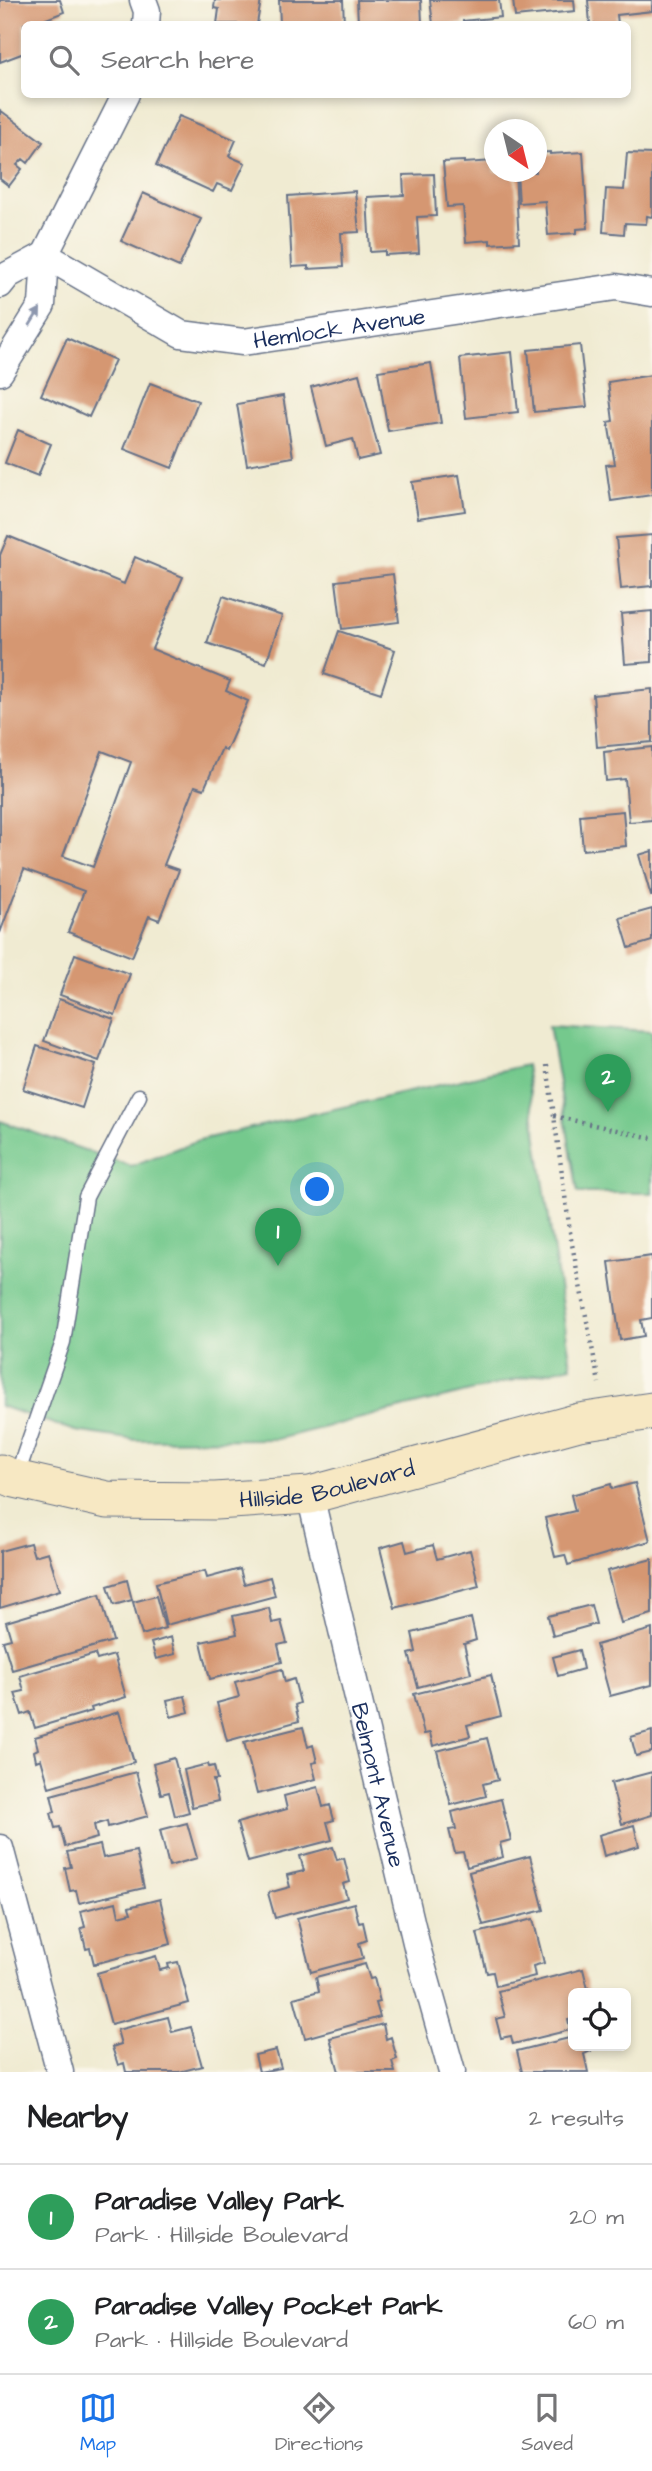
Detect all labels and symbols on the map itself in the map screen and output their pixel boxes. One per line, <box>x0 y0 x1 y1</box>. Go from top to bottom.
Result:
north arrow <box>484 119 547 182</box>
street label: Hemlock Avenue <box>251 300 427 357</box>
one-way arrow <box>28 308 41 327</box>
pin: 2 <box>585 1054 631 1112</box>
your location <box>300 1172 334 1206</box>
pin: 1 <box>255 1208 301 1266</box>
street label: Hillside Boulevard <box>238 1452 418 1516</box>
street label: Belmont Avenue <box>343 1700 413 1871</box>

